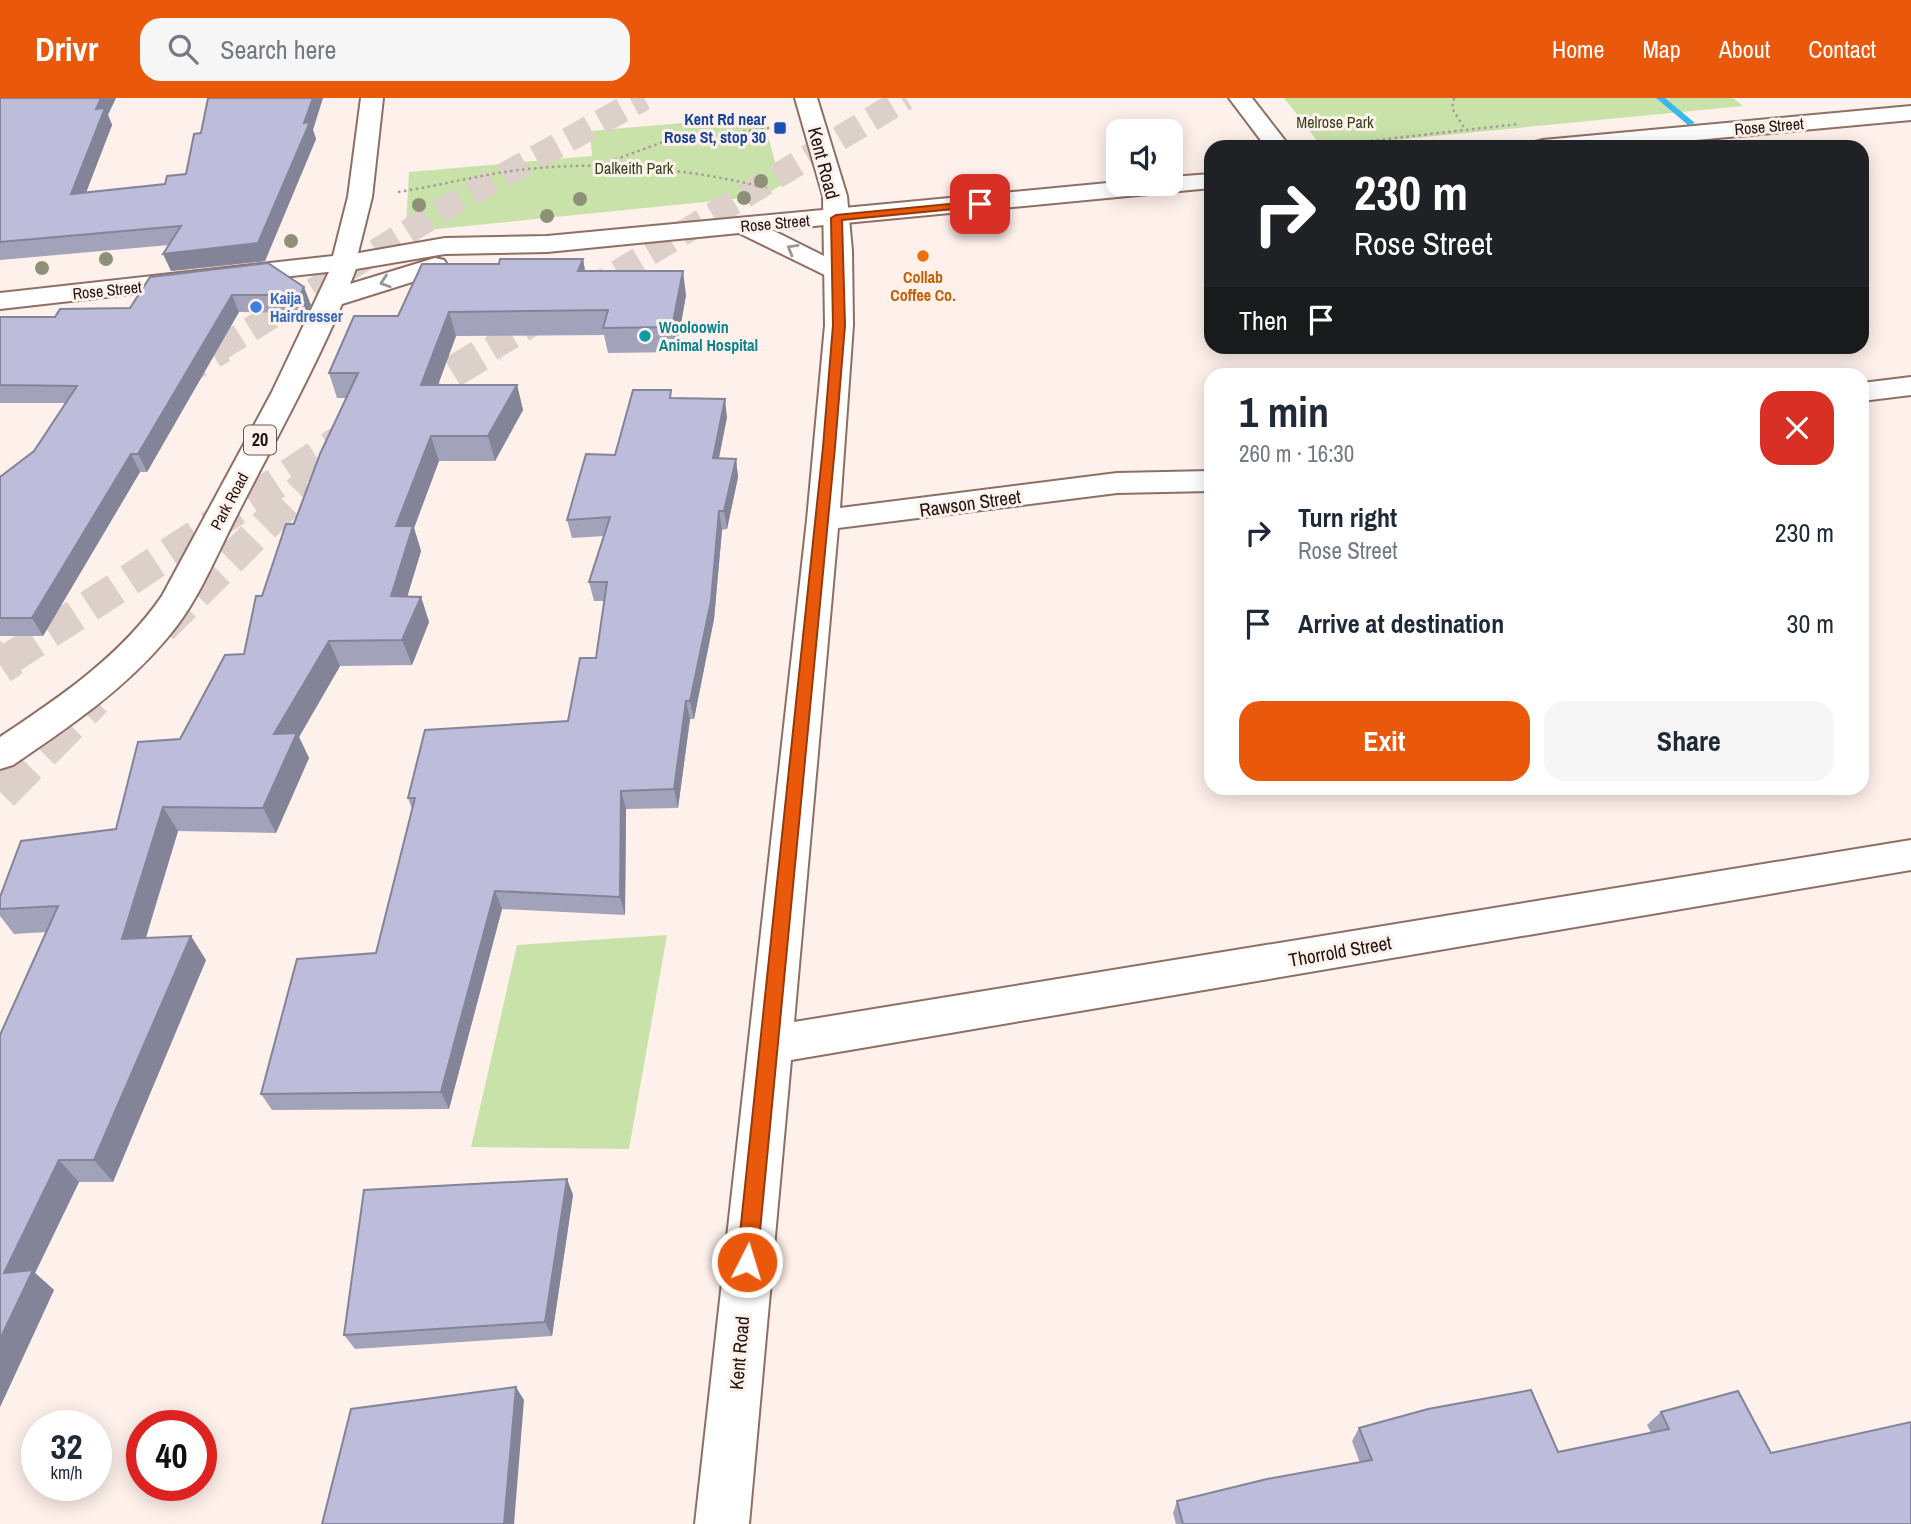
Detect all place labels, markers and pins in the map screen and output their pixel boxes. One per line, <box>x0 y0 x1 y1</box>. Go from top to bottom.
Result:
place label: Kent Rd near Rose St, stop 30 <box>664 108 767 148</box>
marker: Kent Rd near Rose St, stop 30 <box>772 120 788 136</box>
pin <box>950 174 1010 234</box>
marker: Collab Coffee Co. <box>915 248 931 264</box>
place label: Collab Coffee Co. <box>890 266 956 306</box>
place label: Kaija Hairdresser <box>270 287 344 327</box>
marker: Kaija Hairdresser <box>248 299 264 315</box>
place label: Wooloowin Animal Hospital <box>659 316 758 356</box>
marker: Wooloowin Animal Hospital <box>637 328 653 344</box>

